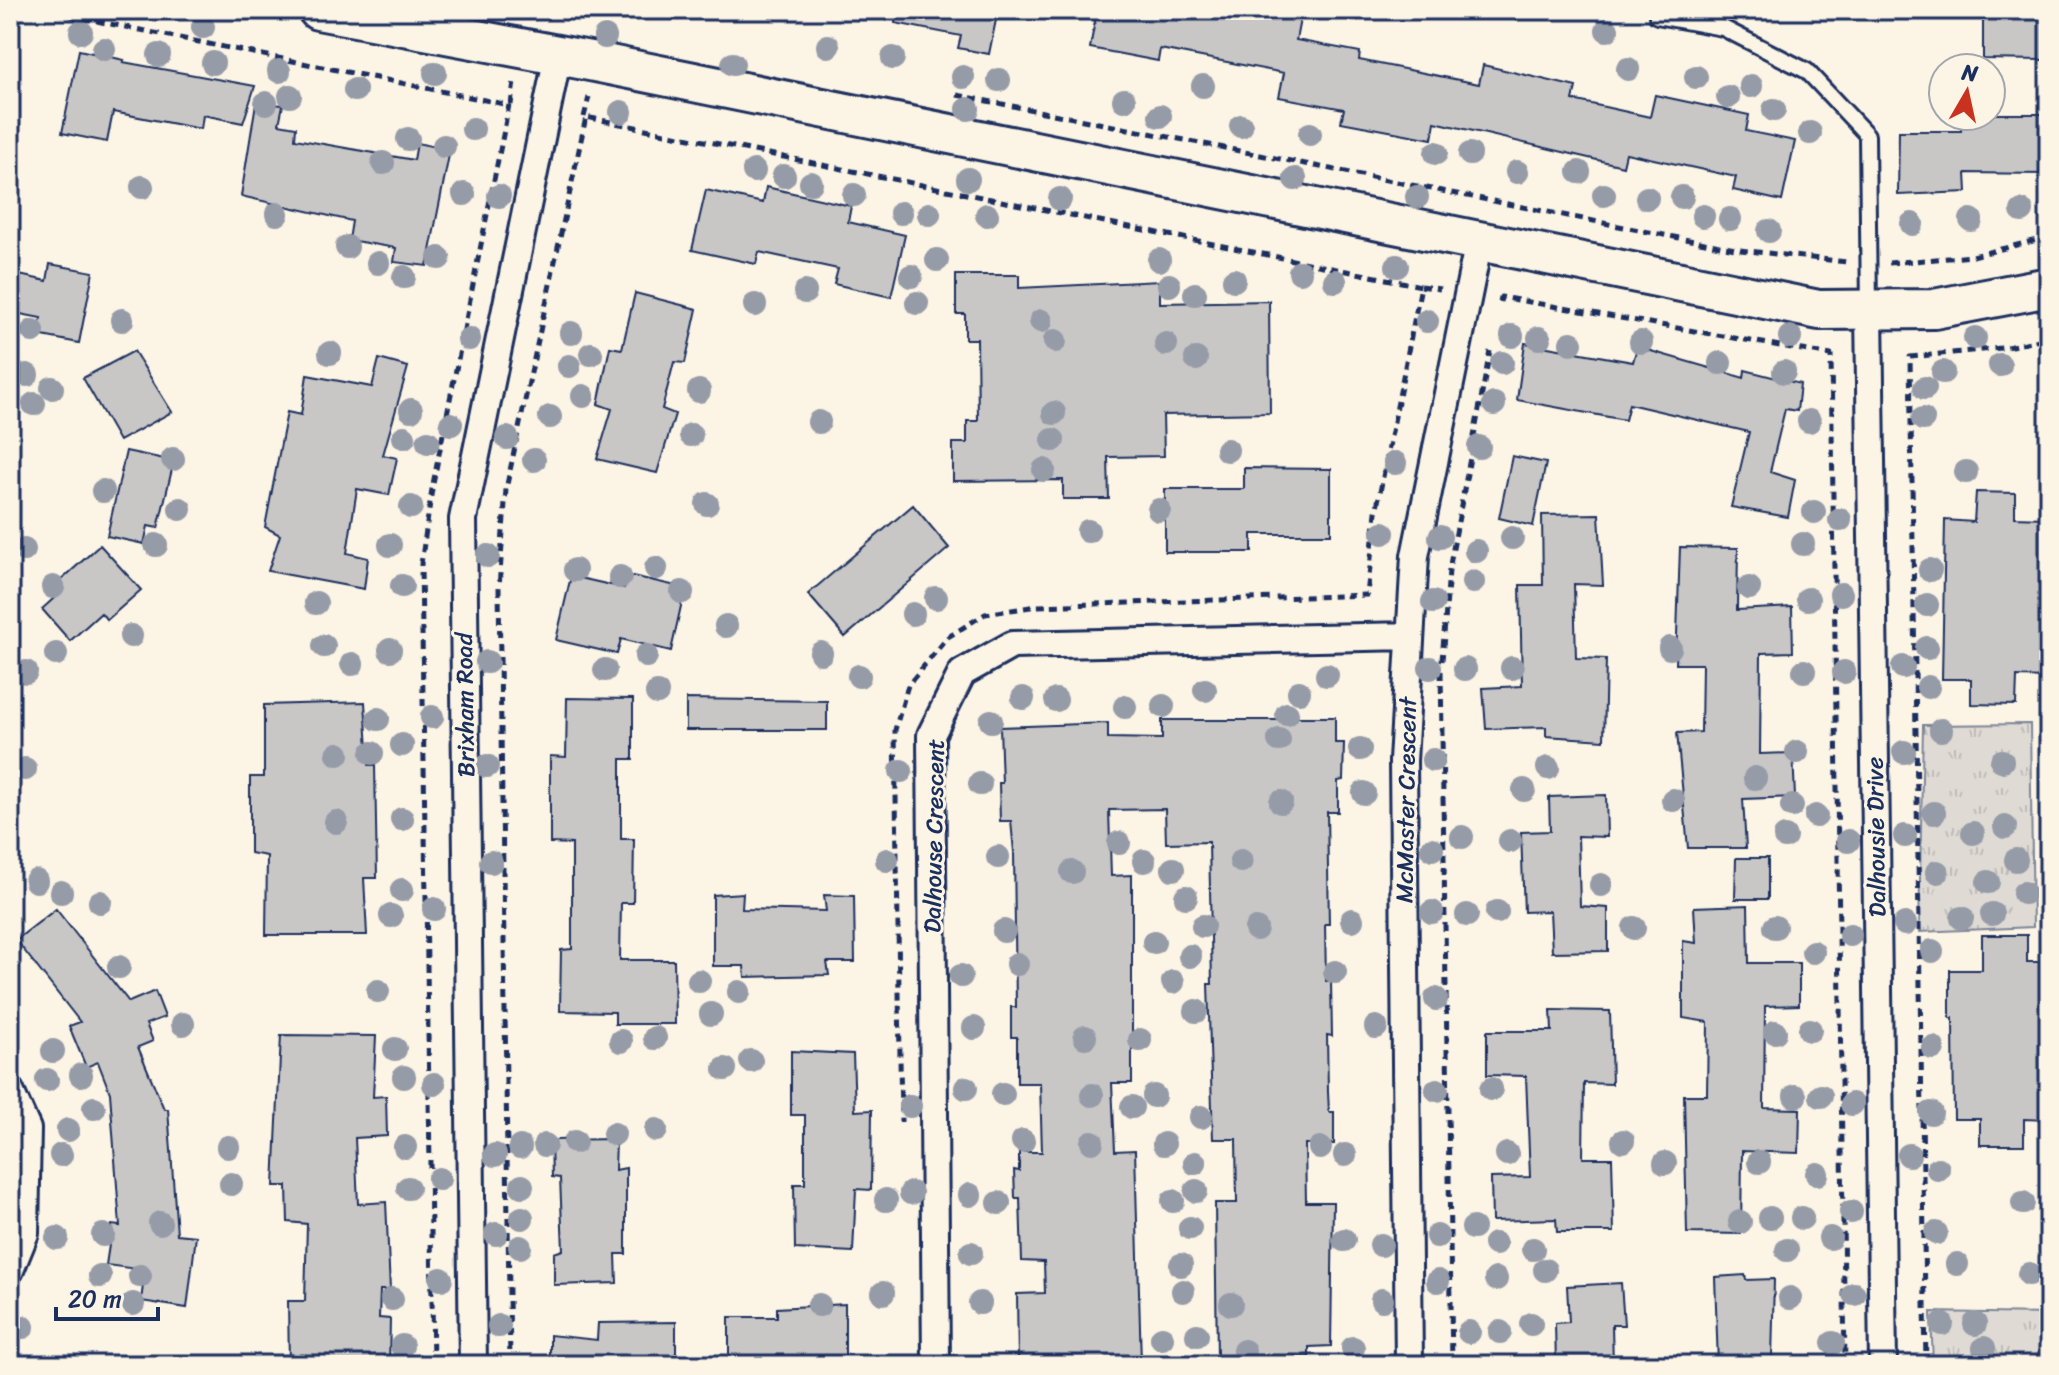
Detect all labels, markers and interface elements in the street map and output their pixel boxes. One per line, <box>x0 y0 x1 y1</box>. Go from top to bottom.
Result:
north arrow <box>1927 52 2007 132</box>
text: N <box>1958 52 1981 93</box>
street label: Brixham Road <box>443 631 487 778</box>
street label: McMaster Crescent <box>1383 695 1429 904</box>
street label: Dalhouse Crescent <box>911 738 957 934</box>
street label: Dalhousie Drive <box>1854 757 1898 917</box>
scale bar <box>56 1271 158 1321</box>
text: 20 m <box>68 1278 122 1320</box>

